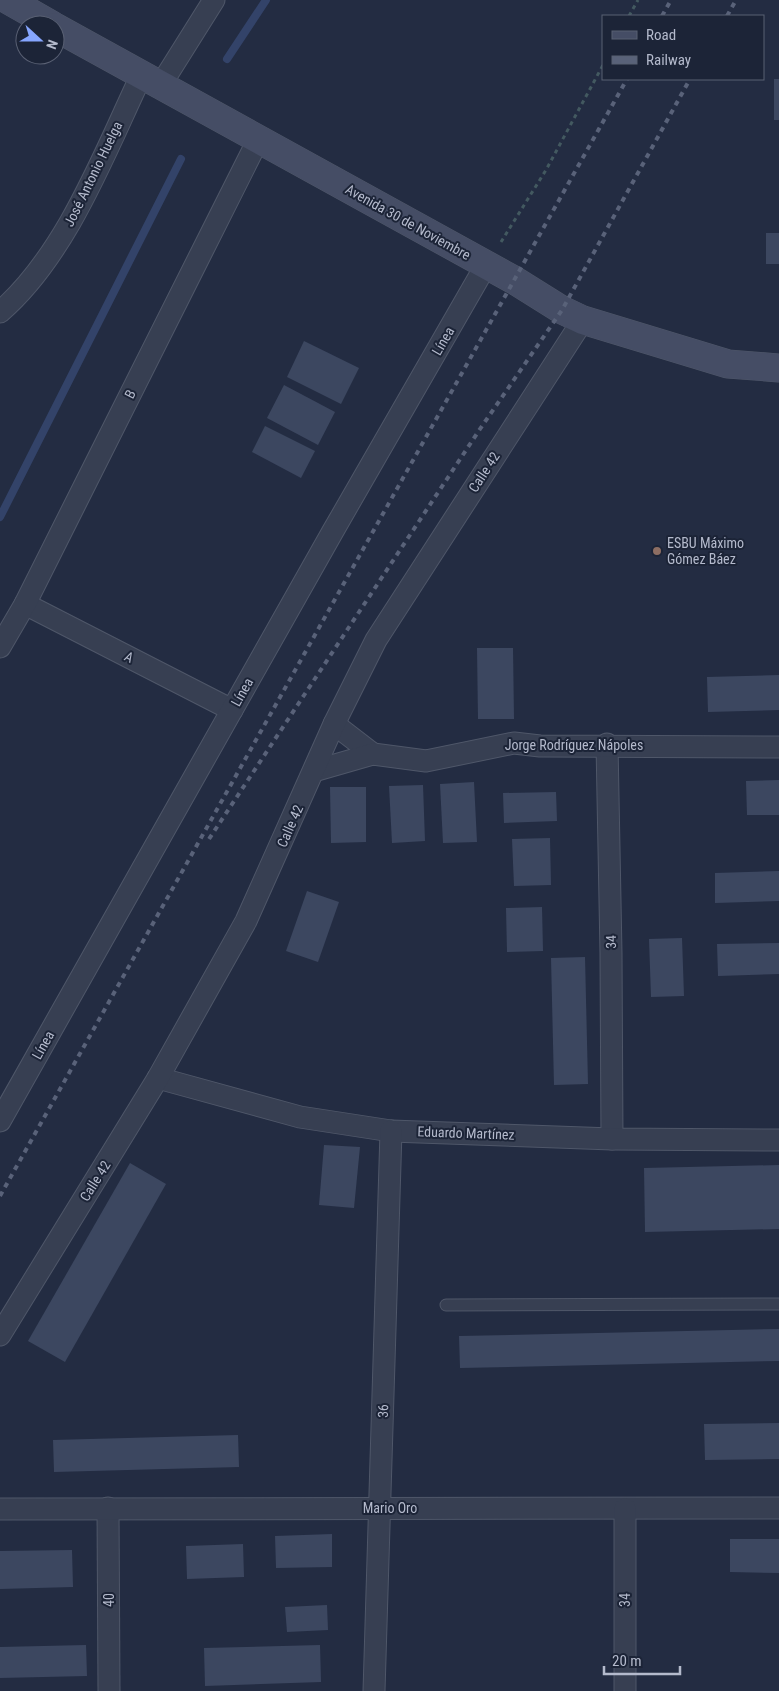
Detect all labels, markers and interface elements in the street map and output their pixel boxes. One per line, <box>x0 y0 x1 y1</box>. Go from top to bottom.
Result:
north arrow <box>15 15 65 65</box>
legend <box>602 15 764 80</box>
text: Road <box>646 26 676 44</box>
text: N <box>43 38 61 52</box>
text: Railway <box>646 51 691 69</box>
street label: José Antonio Huelga <box>61 119 125 229</box>
street label: Avenida 30 de Noviembre <box>343 181 474 263</box>
street label: Línea <box>429 324 457 358</box>
street label: B <box>121 387 139 401</box>
street label: Calle 42 <box>465 449 503 495</box>
place label: ESBU Máximo Gómez Báez <box>667 535 744 567</box>
marker: ESBU Máximo Gómez Báez <box>651 545 663 557</box>
street label: A <box>122 648 136 666</box>
street label: Línea <box>228 675 256 709</box>
street label: Jorge Rodríguez Nápoles <box>505 737 643 753</box>
street label: Calle 42 <box>274 802 306 850</box>
street label: 34 <box>603 935 619 949</box>
street label: Línea <box>29 1028 57 1062</box>
street label: Eduardo Martínez <box>417 1123 515 1143</box>
street label: Calle 42 <box>76 1158 114 1204</box>
street label: 36 <box>375 1404 391 1418</box>
street label: Mario Oro <box>363 1500 417 1516</box>
street label: 40 <box>101 1593 117 1607</box>
street label: 34 <box>617 1593 633 1607</box>
scale bar <box>604 1644 680 1676</box>
text: 20 m <box>612 1652 642 1670</box>

